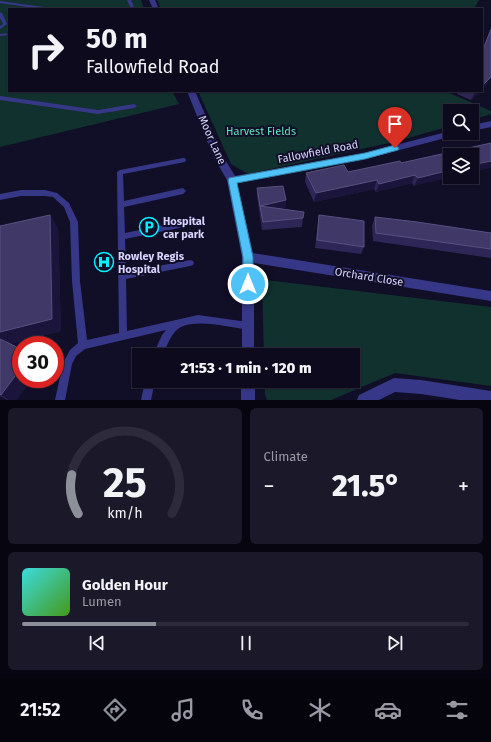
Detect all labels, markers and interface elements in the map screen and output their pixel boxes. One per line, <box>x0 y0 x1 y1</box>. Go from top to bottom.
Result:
text: 50 m <box>86 22 148 55</box>
icon: right <box>20 24 72 76</box>
text: Fallowfield Road <box>86 56 220 78</box>
map controls <box>443 104 479 184</box>
button: search <box>443 104 479 140</box>
pin <box>378 107 412 148</box>
street label: Moor Lane <box>195 113 229 167</box>
icon: arrive <box>384 113 406 135</box>
park label: Harvest Fields <box>226 125 296 138</box>
street label: Fallowfield Road <box>277 138 359 166</box>
button: layers <box>443 148 479 184</box>
place label: Hospital car park <box>163 215 206 241</box>
parking icon: Hospital car park <box>138 216 160 238</box>
place label: Rowley Regis Hospital <box>118 250 185 276</box>
hospital icon: Rowley Regis Hospital <box>93 251 115 273</box>
position arrow <box>227 263 269 305</box>
street label: Orchard Close <box>334 265 404 289</box>
speed limit sign: 30 <box>12 336 64 388</box>
text: 21:53 · 1 min · 120 m <box>180 359 312 377</box>
text: Climate <box>264 449 308 464</box>
text: 25 <box>103 458 147 508</box>
text: 21.5° <box>332 468 400 504</box>
text: − <box>264 473 275 500</box>
text: + <box>458 473 469 500</box>
text: km/h <box>107 505 142 522</box>
text: Golden Hour <box>82 576 168 594</box>
text: Lumen <box>82 594 122 609</box>
icon: previous <box>86 632 108 654</box>
icon: pause <box>235 632 257 654</box>
icon: next <box>384 632 406 654</box>
icon: directions <box>101 696 129 724</box>
icon: music <box>169 696 197 724</box>
icon: phone <box>238 696 266 724</box>
icon: climate <box>306 696 334 724</box>
icon: car <box>374 696 402 724</box>
icon: filters <box>443 696 471 724</box>
text: 21:52 <box>20 699 61 721</box>

